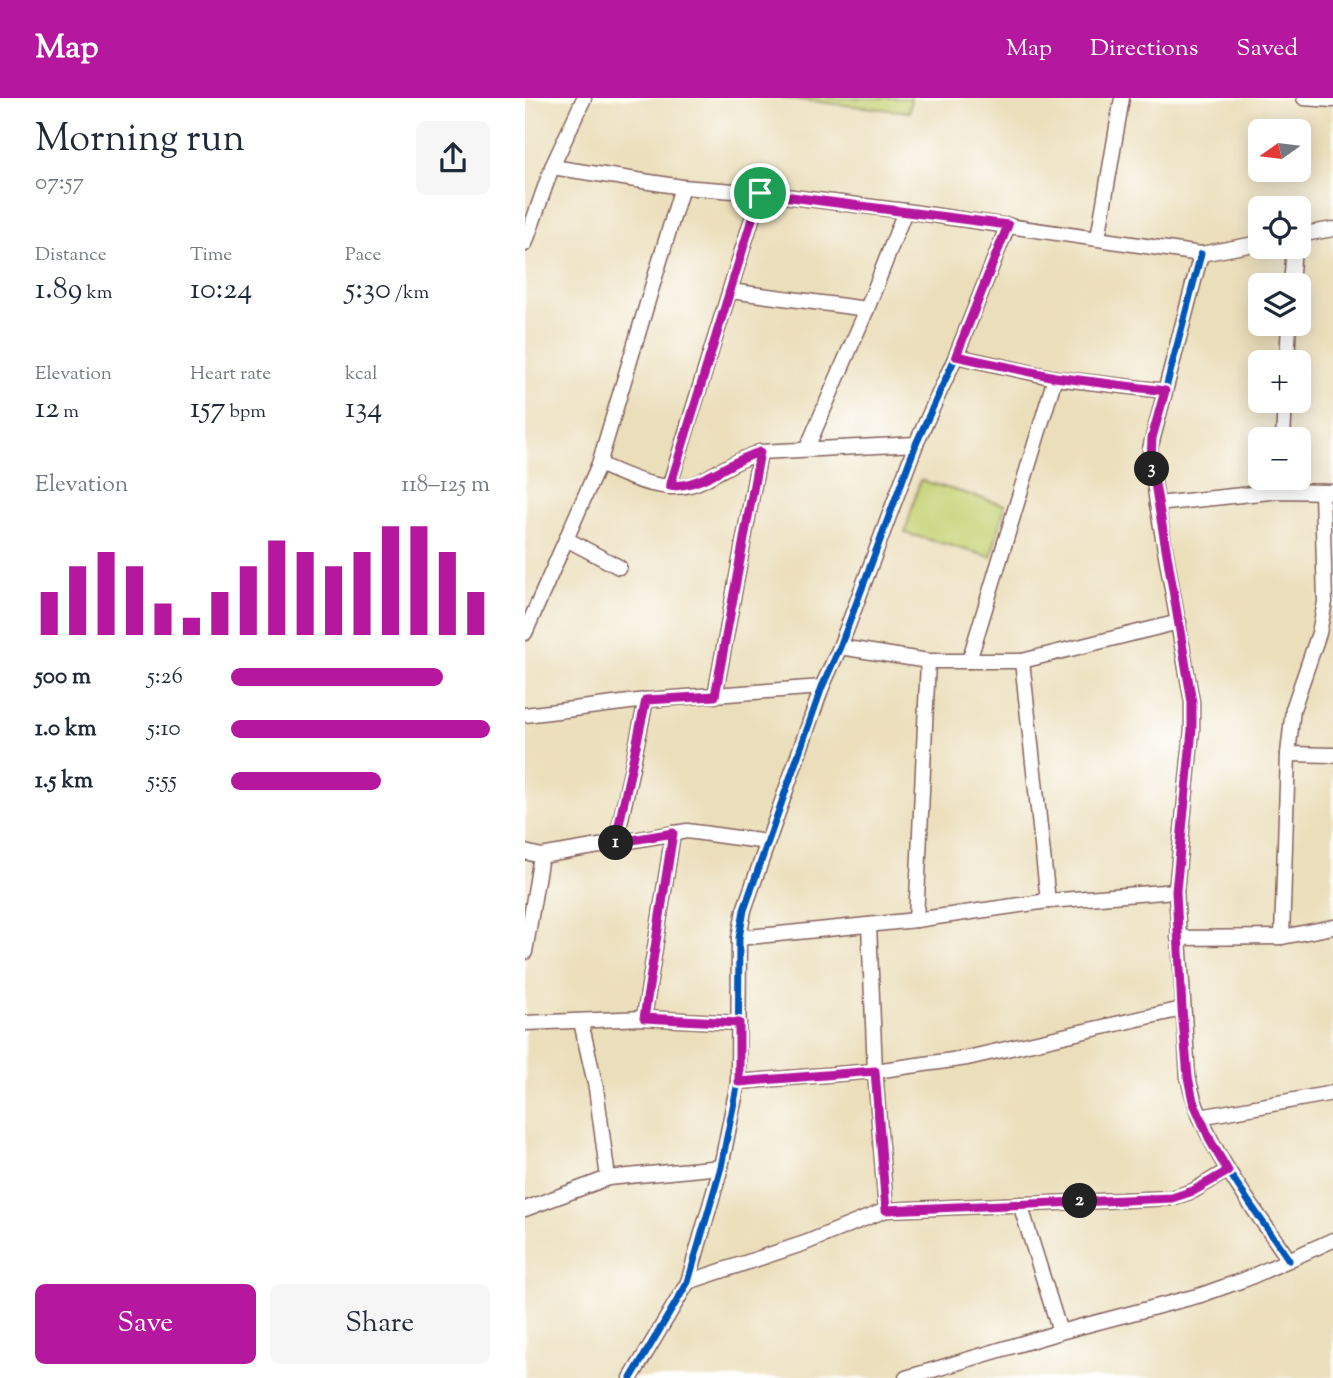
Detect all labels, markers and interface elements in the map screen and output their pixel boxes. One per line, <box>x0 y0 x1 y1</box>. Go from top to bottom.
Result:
text: Map <box>35 25 99 73</box>
text: Map <box>1006 32 1052 66</box>
text: Directions <box>1090 32 1198 66</box>
text: Saved <box>1236 32 1298 66</box>
text: Morning run <box>35 114 245 168</box>
north arrow <box>1248 119 1311 182</box>
map controls <box>1248 119 1311 490</box>
button: share <box>416 121 490 195</box>
pin <box>730 163 790 223</box>
text: 07:57 <box>35 167 84 200</box>
icon: arrive <box>741 174 779 212</box>
button: locate <box>1248 196 1311 259</box>
text: Distance <box>35 242 107 269</box>
text: Time <box>190 242 232 269</box>
text: Pace <box>345 242 381 269</box>
text: 1.89 <box>35 269 82 312</box>
text: 10:24 <box>190 269 252 312</box>
text: 5:30 <box>345 269 391 312</box>
button: layers <box>1248 273 1311 336</box>
text: km <box>82 280 112 307</box>
text: /km <box>391 280 429 307</box>
button: + <box>1248 350 1311 413</box>
text: Elevation <box>35 361 112 388</box>
text: Heart rate <box>190 361 271 388</box>
text: kcal <box>345 361 378 388</box>
text: 12 <box>35 388 59 431</box>
text: 157 <box>190 388 226 431</box>
text: 134 <box>345 388 382 431</box>
text: m <box>59 399 79 426</box>
text: bpm <box>226 399 266 426</box>
button: − <box>1248 427 1311 490</box>
pin: 3 <box>1135 452 1169 486</box>
text: 3 <box>1148 455 1155 482</box>
text: Elevation <box>35 469 128 502</box>
text: 118–125 m <box>401 469 490 502</box>
text: 500 m <box>35 661 91 694</box>
text: 5:26 <box>147 661 183 694</box>
text: 1.0 km <box>35 713 97 746</box>
text: 5:10 <box>147 713 181 746</box>
text: 1.5 km <box>35 765 93 798</box>
text: 5:55 <box>147 765 177 798</box>
pin: 1 <box>599 826 633 860</box>
text: 1 <box>612 829 619 856</box>
pin: 2 <box>1063 1184 1097 1218</box>
text: 2 <box>1075 1187 1084 1214</box>
button: Save <box>35 1284 256 1364</box>
button: Share <box>270 1284 490 1364</box>

